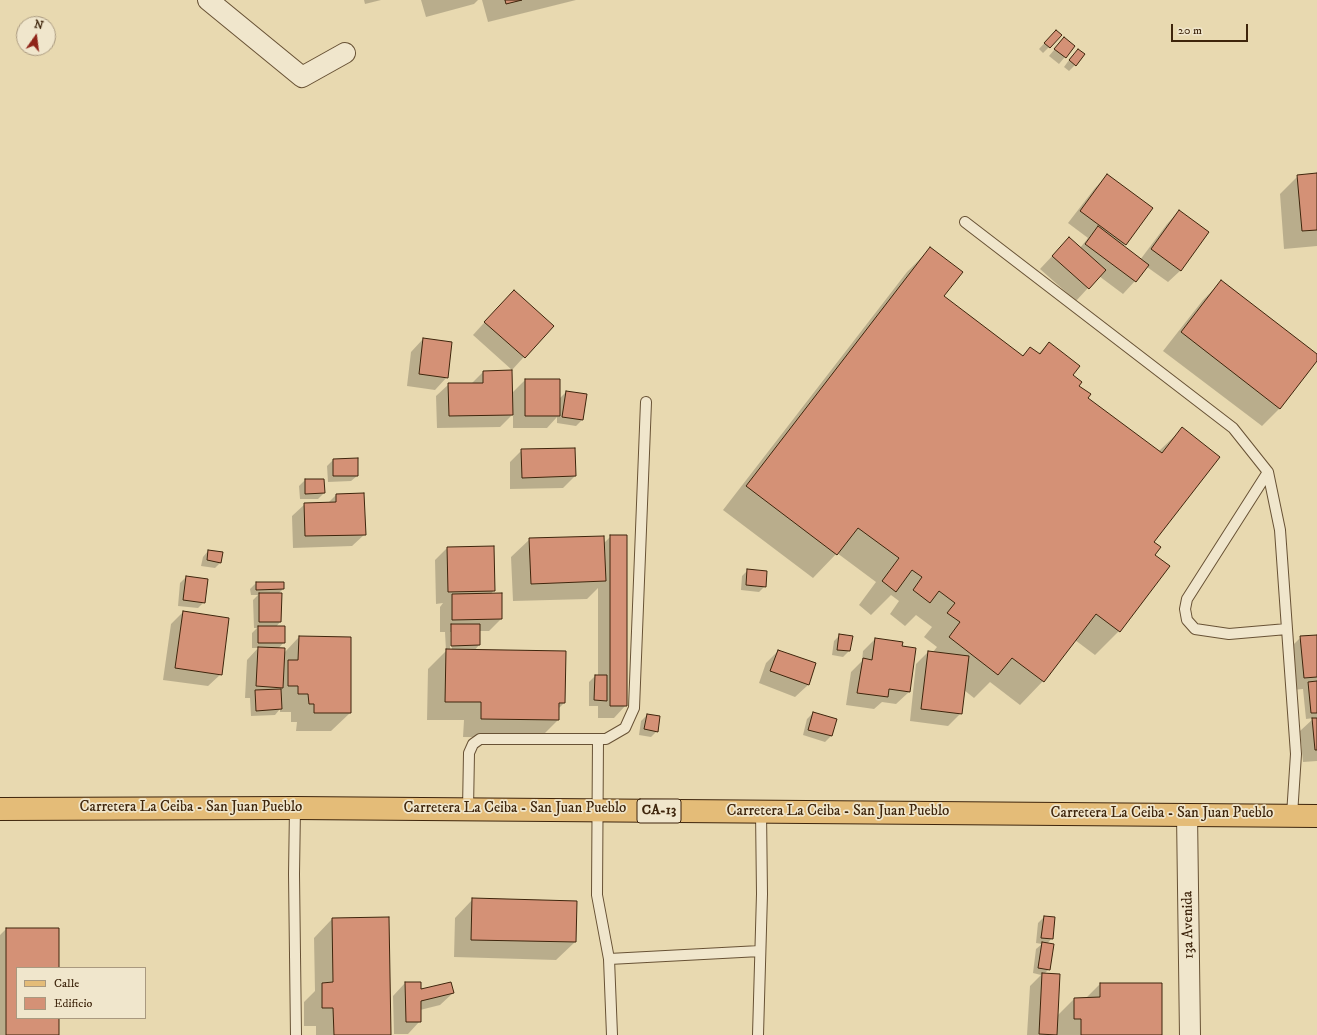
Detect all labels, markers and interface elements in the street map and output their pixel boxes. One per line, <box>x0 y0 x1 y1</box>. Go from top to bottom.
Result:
north arrow <box>16 16 56 56</box>
scale bar <box>1173 16 1250 42</box>
text: N <box>33 17 45 33</box>
text: 20 m <box>1178 23 1202 38</box>
street label: Carretera La Ceiba - San Juan Pueblo <box>80 799 302 817</box>
road number: CA-13 <box>637 799 681 823</box>
street label: Carretera La Ceiba - San Juan Pueblo <box>404 800 626 818</box>
street label: Carretera La Ceiba - San Juan Pueblo <box>727 803 949 821</box>
street label: Carretera La Ceiba - San Juan Pueblo <box>1051 805 1273 823</box>
street label: 13a Avenida <box>1179 891 1199 959</box>
legend <box>16 967 146 1019</box>
text: Calle <box>54 976 79 991</box>
text: Edificio <box>54 996 92 1011</box>

